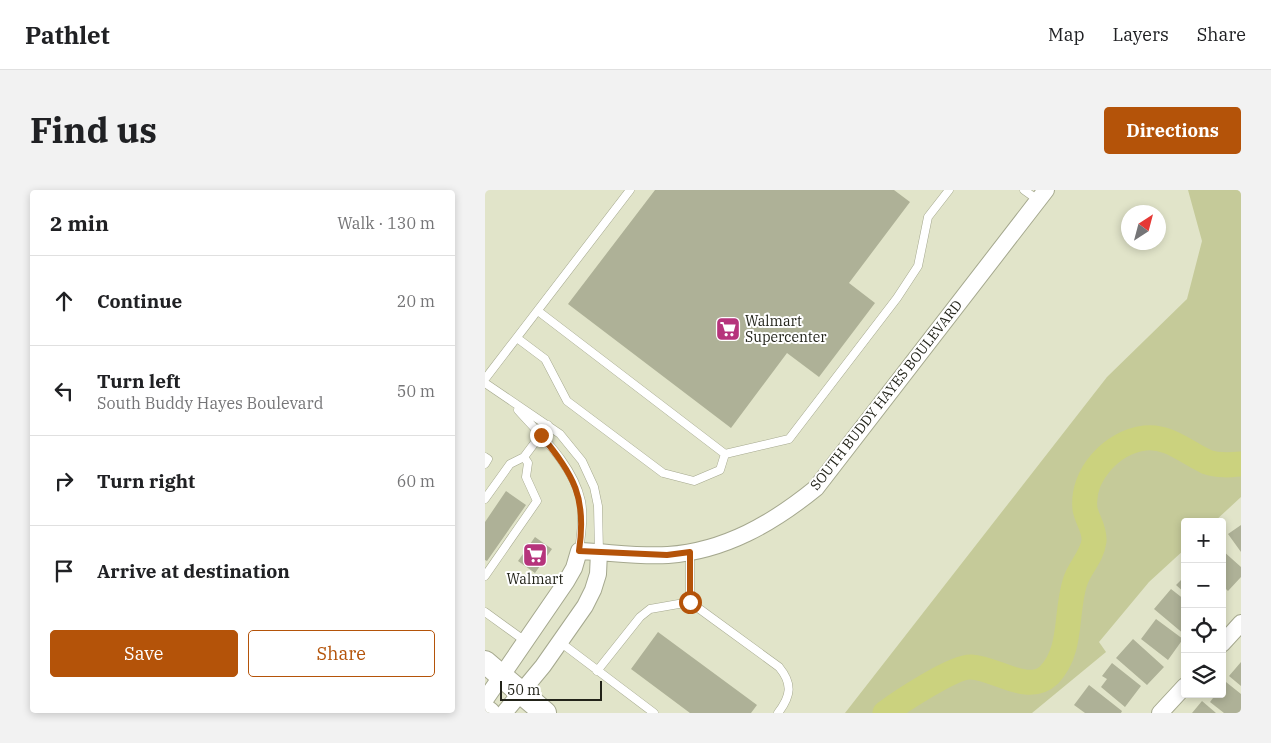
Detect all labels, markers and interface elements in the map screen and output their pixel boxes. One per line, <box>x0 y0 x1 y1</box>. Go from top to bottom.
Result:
text: Pathlet <box>25 19 110 51</box>
text: Map <box>1048 23 1085 46</box>
text: Layers <box>1113 23 1169 46</box>
text: Share <box>1197 23 1246 46</box>
text: Find us <box>30 107 157 153</box>
button: Directions <box>1104 107 1241 154</box>
north arrow <box>1121 205 1166 250</box>
text: 2 min <box>50 209 109 237</box>
text: Walk · 130 m <box>337 213 435 233</box>
icon: ahead <box>50 287 78 315</box>
text: Continue <box>97 289 182 313</box>
text: 20 m <box>397 291 435 311</box>
street label: SOUTH BUDDY HAYES BOULEVARD <box>806 296 966 494</box>
place label: Walmart Supercenter <box>745 312 827 346</box>
supermarket icon: Walmart Supercenter <box>715 316 741 342</box>
text: Turn left <box>97 369 180 393</box>
icon: left <box>50 377 78 405</box>
text: 50 m <box>397 381 435 401</box>
text: South Buddy Hayes Boulevard <box>97 393 323 413</box>
route end <box>530 424 553 447</box>
icon: right <box>50 467 78 495</box>
text: Turn right <box>97 469 195 493</box>
text: 60 m <box>397 471 435 491</box>
map controls <box>1181 518 1226 698</box>
button: + <box>1181 518 1226 563</box>
supermarket icon: Walmart <box>522 542 548 568</box>
icon: arrive <box>50 557 78 585</box>
text: Arrive at destination <box>97 559 290 583</box>
button: − <box>1181 563 1226 608</box>
place label: Walmart <box>507 570 563 588</box>
route start <box>679 591 702 614</box>
button: locate <box>1181 608 1226 653</box>
button: Save <box>50 630 238 677</box>
button: Share <box>248 630 435 677</box>
button: layers <box>1181 653 1226 698</box>
scale bar <box>500 678 603 701</box>
text: 50 m <box>507 681 540 699</box>

